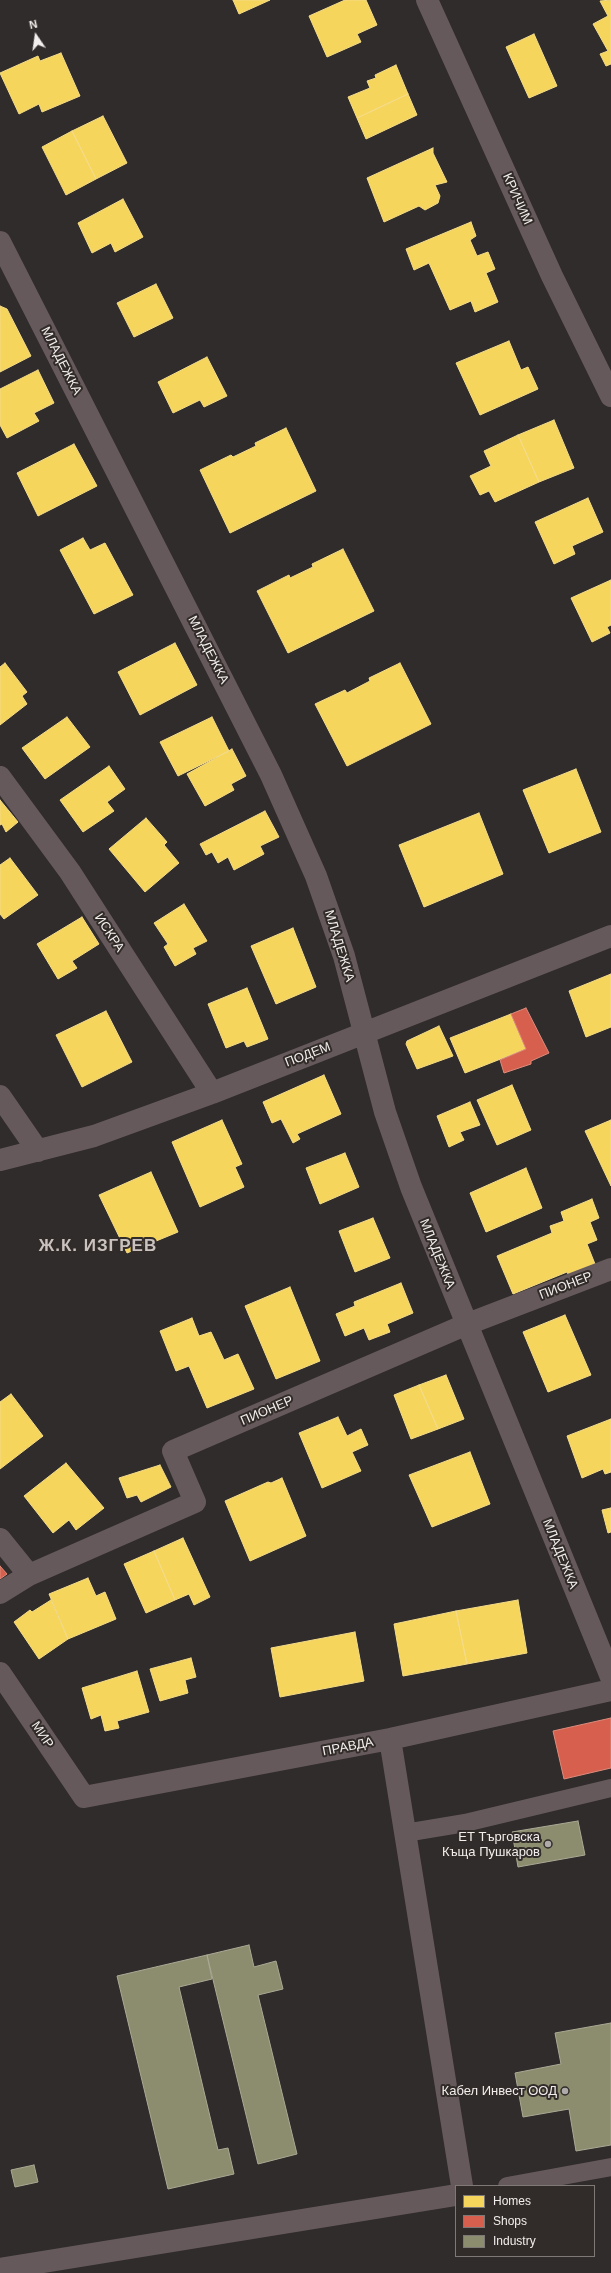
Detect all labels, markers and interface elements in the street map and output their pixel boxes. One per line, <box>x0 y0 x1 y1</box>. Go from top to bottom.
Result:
north arrow <box>16 16 56 56</box>
text: N <box>28 18 39 31</box>
street label: КРИЧИМ <box>499 171 535 227</box>
street label: МЛАДЕЖКА <box>37 324 85 398</box>
street label: МЛАДЕЖКА <box>184 613 232 687</box>
street label: МЛАДЕЖКА <box>321 908 357 984</box>
street label: ИСКРА <box>91 911 127 955</box>
street label: ПОДЕМ <box>283 1039 333 1071</box>
street label: МЛАДЕЖКА <box>416 1217 458 1291</box>
district label: Ж.К. ИЗГРЕВ <box>39 1236 157 1256</box>
street label: ПИОНЕР <box>537 1269 595 1303</box>
street label: ПИОНЕР <box>238 1393 296 1429</box>
street label: МЛАДЕЖКА <box>539 1517 581 1591</box>
street label: МИР <box>27 1719 57 1751</box>
street label: ПРАВДА <box>321 1734 375 1760</box>
place label: ЕТ Търговска Къща Пушкаров <box>442 1829 540 1860</box>
marker: ЕТ Търговска Къща Пушкаров <box>543 1839 553 1849</box>
place label: Кабел Инвест ООД <box>442 2083 557 2099</box>
marker: Кабел Инвест ООД <box>560 2086 570 2096</box>
legend <box>455 2185 595 2257</box>
text: Homes <box>493 2194 531 2208</box>
text: Shops <box>493 2214 527 2228</box>
text: Industry <box>493 2234 536 2248</box>

